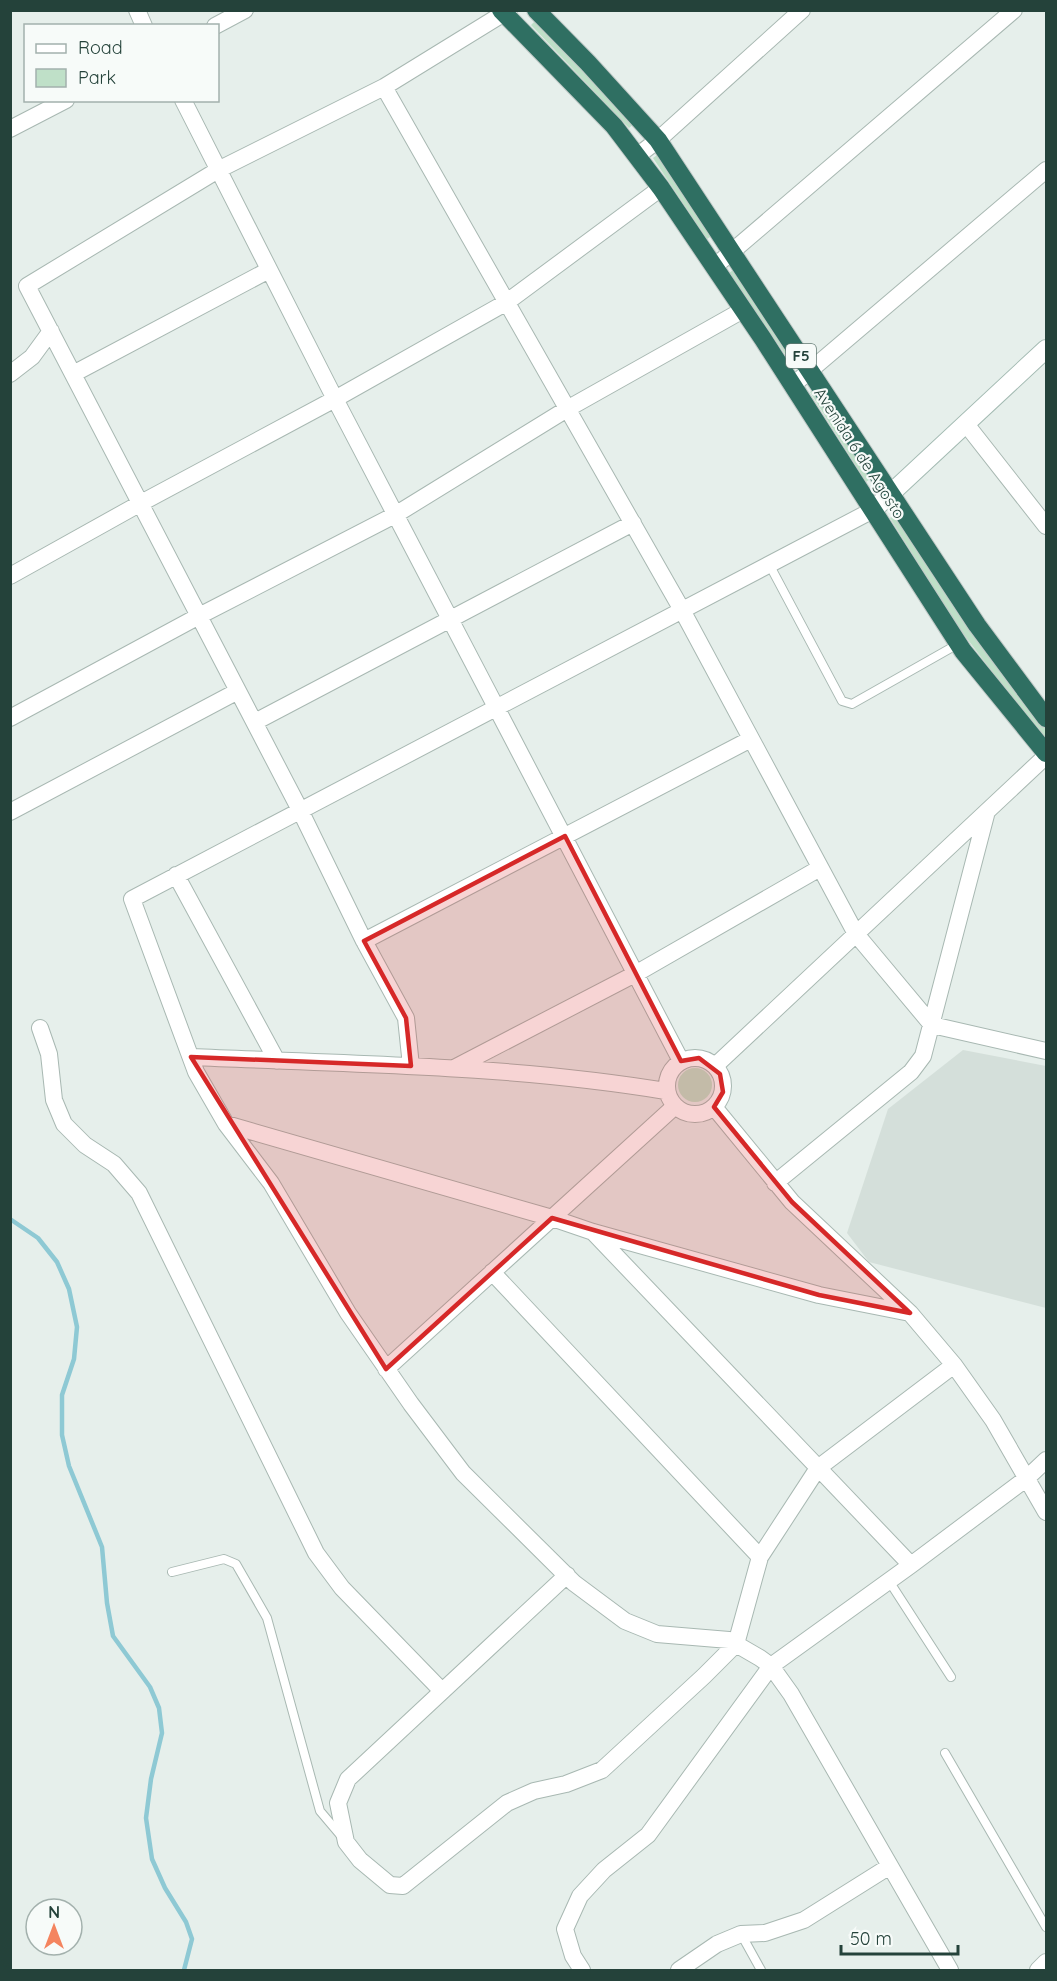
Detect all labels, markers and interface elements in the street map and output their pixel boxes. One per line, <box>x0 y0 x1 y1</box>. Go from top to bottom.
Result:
legend <box>24 24 219 102</box>
text: Road <box>78 36 123 59</box>
text: Park <box>78 66 116 89</box>
road number: F5 <box>786 344 816 368</box>
street label: Avenida 6 de Agosto <box>810 384 910 522</box>
north arrow <box>24 1897 84 1957</box>
text: N <box>48 1902 60 1922</box>
scale bar <box>841 1918 958 1956</box>
text: 50 m <box>850 1927 892 1950</box>

